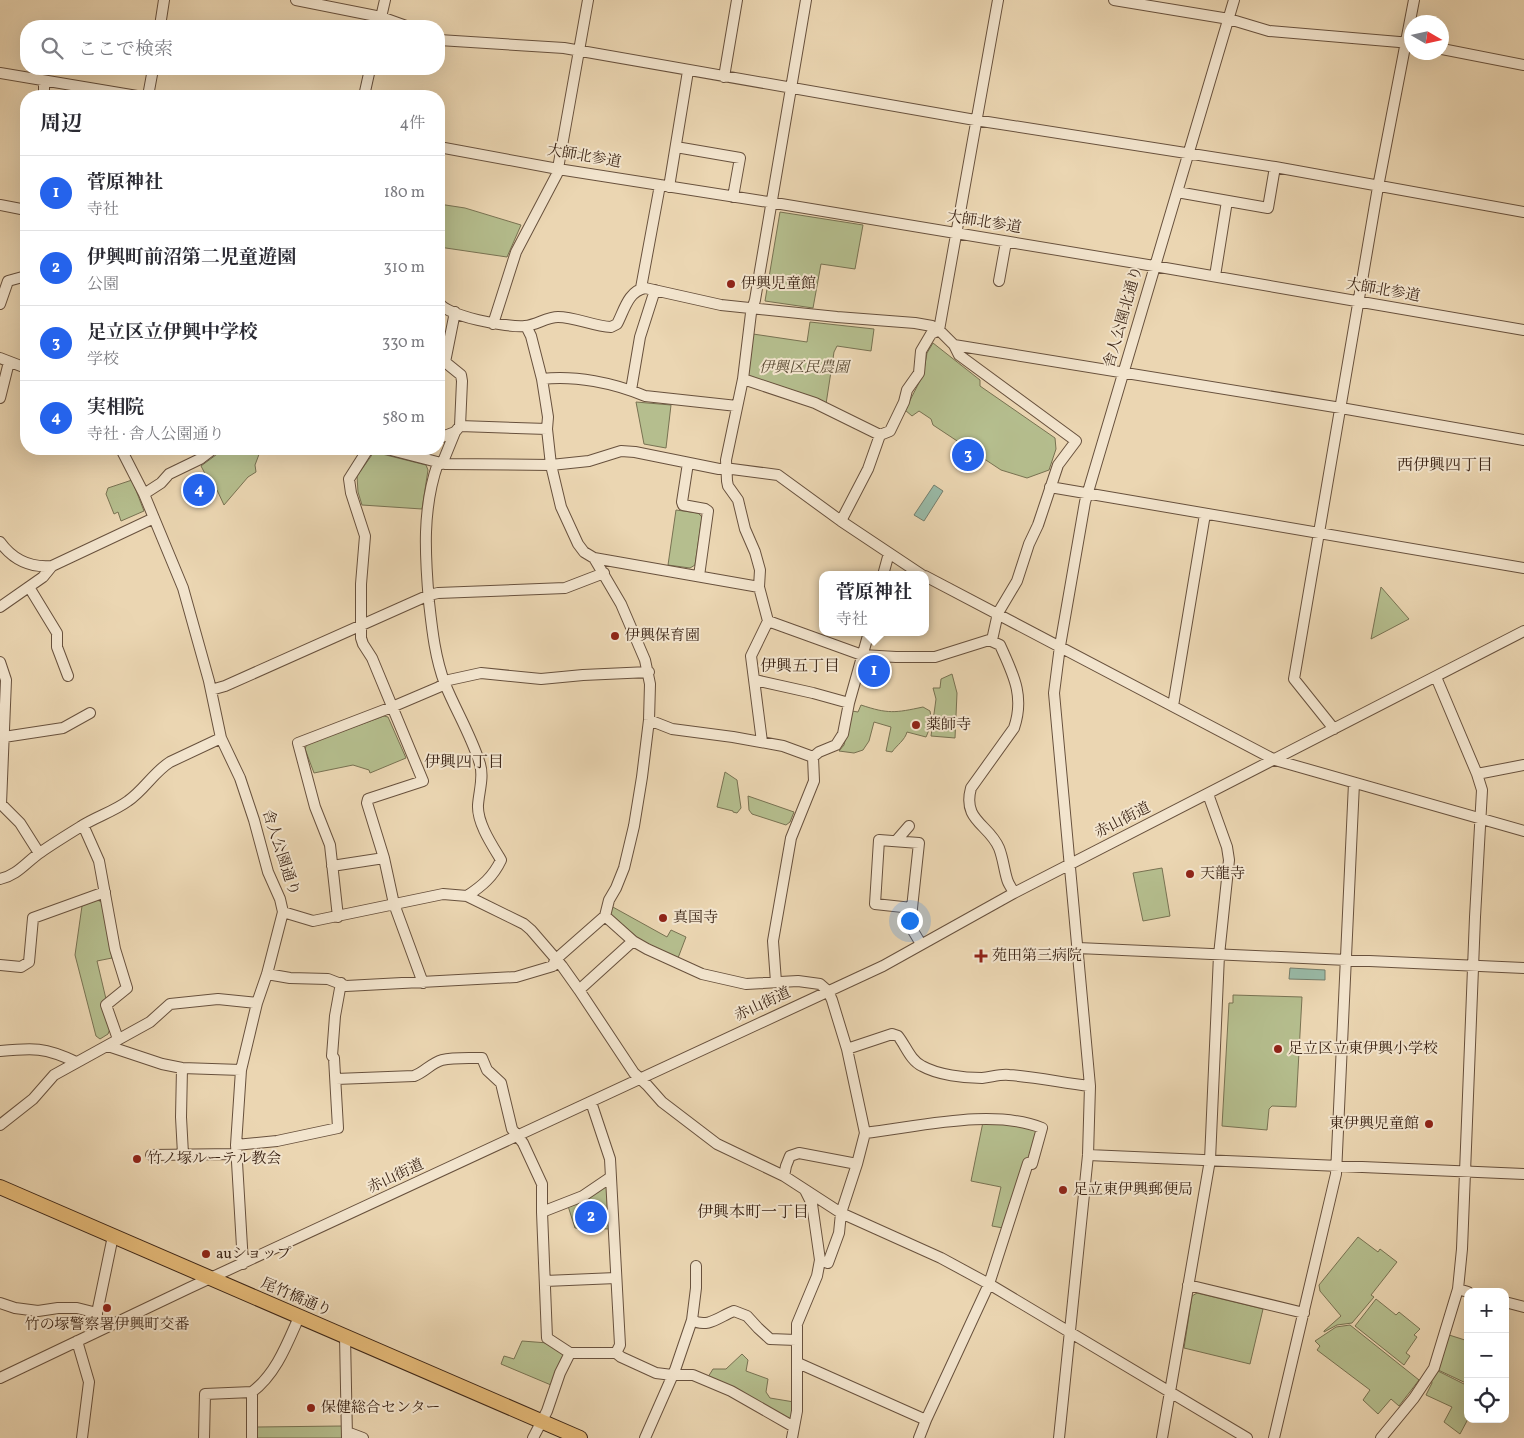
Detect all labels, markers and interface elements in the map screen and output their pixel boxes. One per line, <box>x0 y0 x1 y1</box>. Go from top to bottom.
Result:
north arrow <box>1404 15 1449 60</box>
search box <box>20 20 445 75</box>
icon: search <box>38 34 66 62</box>
text: ここで検索 <box>78 37 173 63</box>
text: 周辺 <box>40 110 82 139</box>
text: 4件 <box>399 113 425 135</box>
street label: 大師北参道 <box>545 140 623 174</box>
text: 菅原神社 <box>87 170 163 196</box>
text: 1 <box>53 182 59 204</box>
text: 180 m <box>384 182 425 204</box>
text: 寺社 <box>87 199 119 221</box>
street label: 大師北参道 <box>945 207 1023 239</box>
text: 伊興町前沼第二児童遊園 <box>87 245 296 271</box>
text: 2 <box>52 257 60 279</box>
text: 310 m <box>384 257 425 279</box>
street label: 舎人公園北通り <box>1099 264 1149 370</box>
text: 公園 <box>87 274 119 296</box>
place label: 伊興児童館 <box>741 274 816 295</box>
street label: 大師北参道 <box>1344 274 1422 308</box>
marker: 伊興児童館 <box>725 278 737 290</box>
text: 足立区立伊興中学校 <box>87 320 258 346</box>
text: 3 <box>52 332 60 354</box>
text: 330 m <box>382 332 425 354</box>
text: 学校 <box>87 349 119 371</box>
park label: 伊興区民農園 <box>759 358 852 379</box>
text: 実相院 <box>87 395 144 421</box>
text: 4 <box>51 407 61 429</box>
text: 580 m <box>382 407 425 429</box>
text: 寺社 · 舎人公園通り <box>87 424 225 446</box>
pin: 3 <box>952 436 984 474</box>
district label: 西伊興四丁目 <box>1397 455 1493 477</box>
pin: 4 <box>183 471 215 509</box>
popup <box>819 571 929 636</box>
text: 菅原神社 <box>836 580 912 606</box>
text: 寺社 <box>836 609 868 631</box>
place label: 伊興保育園 <box>625 626 700 647</box>
marker: 伊興保育園 <box>609 630 621 642</box>
pin: 1 <box>858 652 890 690</box>
district label: 伊興五丁目 <box>760 656 840 678</box>
place label: 薬師寺 <box>926 715 971 736</box>
marker: 薬師寺 <box>910 719 922 731</box>
district label: 伊興四丁目 <box>424 752 504 774</box>
street label: 赤山街道 <box>1091 798 1155 844</box>
street label: 舎人公園通り <box>256 807 304 899</box>
place label: 天龍寺 <box>1200 864 1245 885</box>
marker: 天龍寺 <box>1184 868 1196 880</box>
place label: 真国寺 <box>673 908 718 929</box>
your location <box>897 908 923 934</box>
marker: 真国寺 <box>657 912 669 924</box>
place label: 苑田第三病院 <box>992 946 1082 967</box>
marker: 苑田第三病院 <box>974 949 988 963</box>
street label: 赤山街道 <box>731 983 795 1027</box>
place label: 足立区立東伊興小学校 <box>1288 1039 1438 1060</box>
marker: 足立区立東伊興小学校 <box>1272 1043 1284 1055</box>
place label: 東伊興児童館 <box>1329 1114 1419 1135</box>
marker: 東伊興児童館 <box>1423 1118 1435 1130</box>
place label: 竹ノ塚ルーテル教会 <box>147 1149 281 1170</box>
marker: 竹ノ塚ルーテル教会 <box>131 1153 143 1165</box>
street label: 赤山街道 <box>364 1155 428 1199</box>
place label: 足立東伊興郵便局 <box>1073 1180 1193 1201</box>
marker: 足立東伊興郵便局 <box>1057 1184 1069 1196</box>
pin: 2 <box>575 1198 607 1236</box>
district label: 伊興本町一丁目 <box>697 1202 809 1224</box>
place label: auショップ <box>216 1244 292 1265</box>
marker: auショップ <box>200 1248 212 1260</box>
street label: 尾竹橋通り <box>257 1274 335 1322</box>
map controls <box>1464 1288 1509 1423</box>
button: + <box>1464 1288 1509 1333</box>
marker: 竹の塚警察署伊興町交番 <box>101 1302 113 1314</box>
place label: 竹の塚警察署伊興町交番 <box>24 1315 190 1336</box>
button: − <box>1464 1333 1509 1378</box>
button: locate <box>1464 1378 1509 1423</box>
place label: 保健総合センター <box>321 1398 440 1419</box>
marker: 保健総合センター <box>305 1402 317 1414</box>

